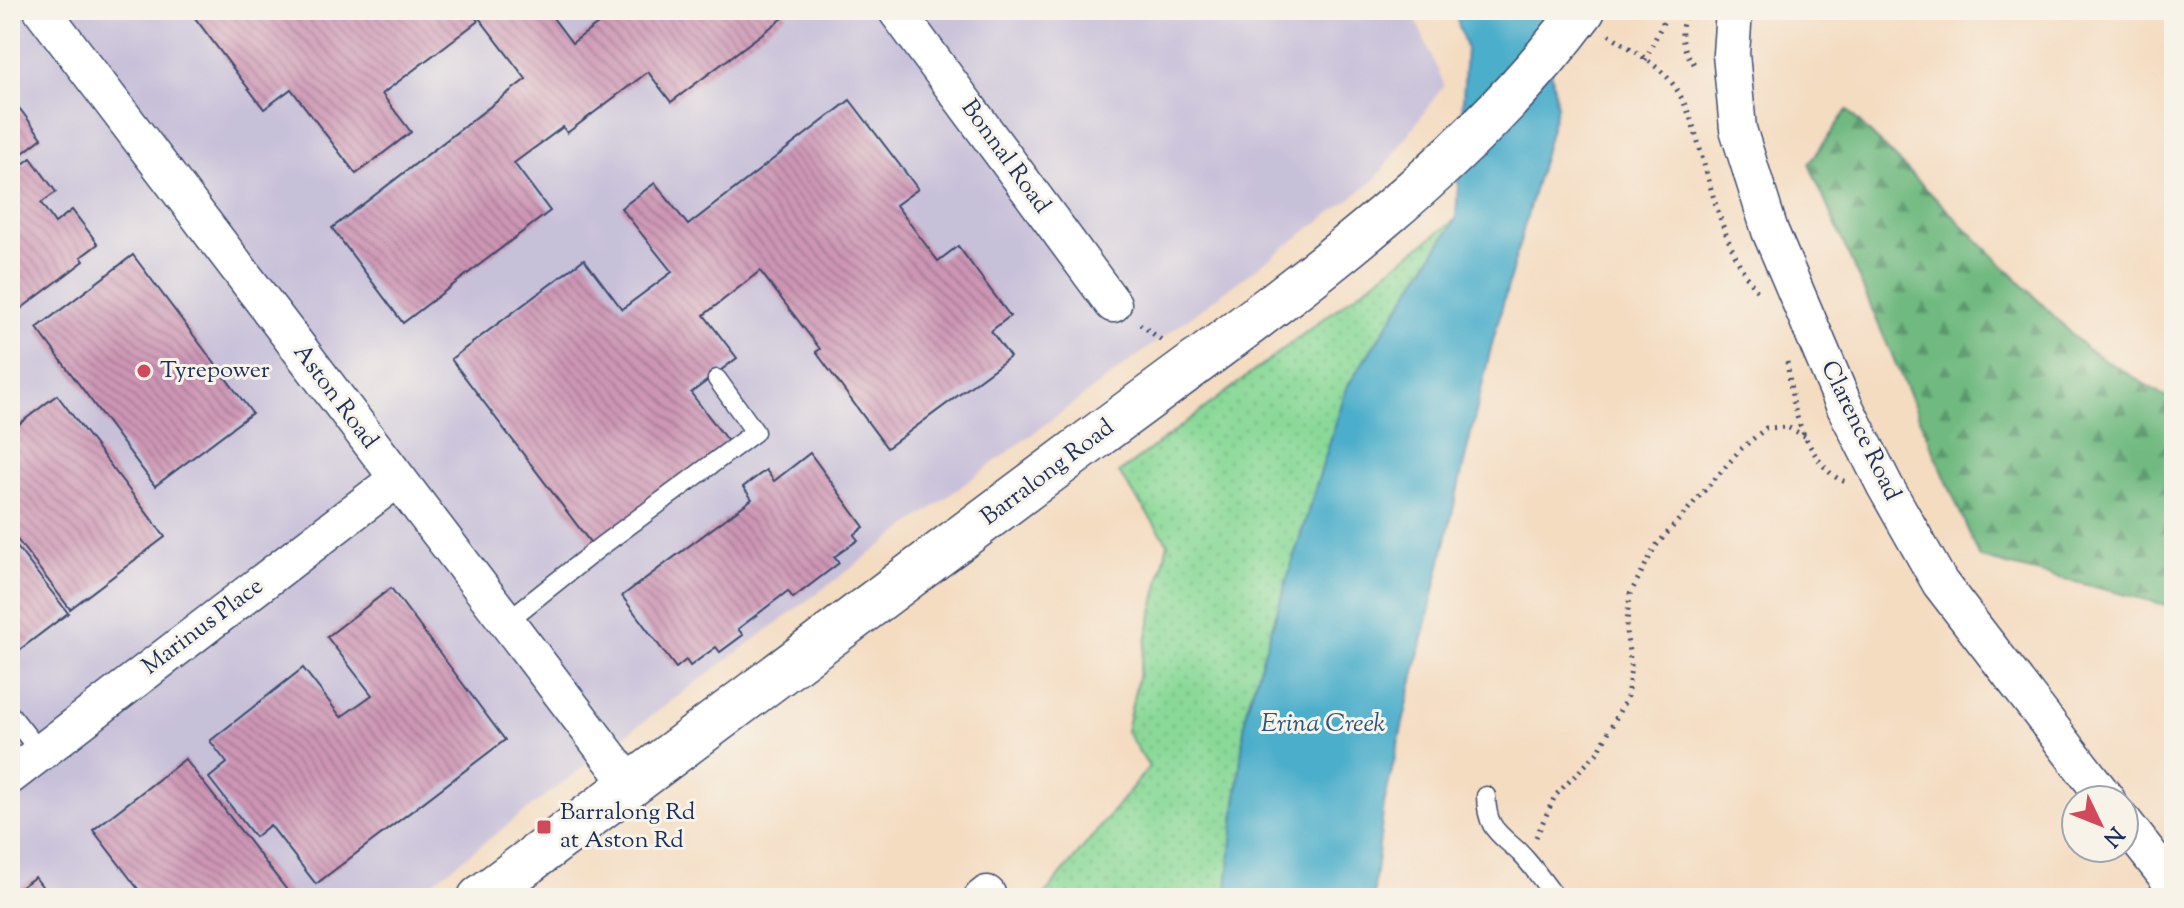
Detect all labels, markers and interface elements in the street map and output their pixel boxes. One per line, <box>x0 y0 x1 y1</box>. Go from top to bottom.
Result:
street label: Bonnal Road <box>952 93 1058 221</box>
street label: Aston Road <box>284 337 386 457</box>
place label: Tyrepower <box>160 354 270 388</box>
street label: Clarence Road <box>1811 355 1909 507</box>
marker: Tyrepower <box>135 362 153 380</box>
street label: Barralong Road <box>974 411 1122 534</box>
street label: Marinus Place <box>135 570 271 684</box>
water label: Erina Creek <box>1261 706 1386 743</box>
north arrow <box>2060 784 2140 864</box>
place label: Barralong Rd at Aston Rd <box>560 796 696 858</box>
marker: Barralong Rd at Aston Rd <box>535 818 553 836</box>
text: N <box>2094 818 2130 853</box>

